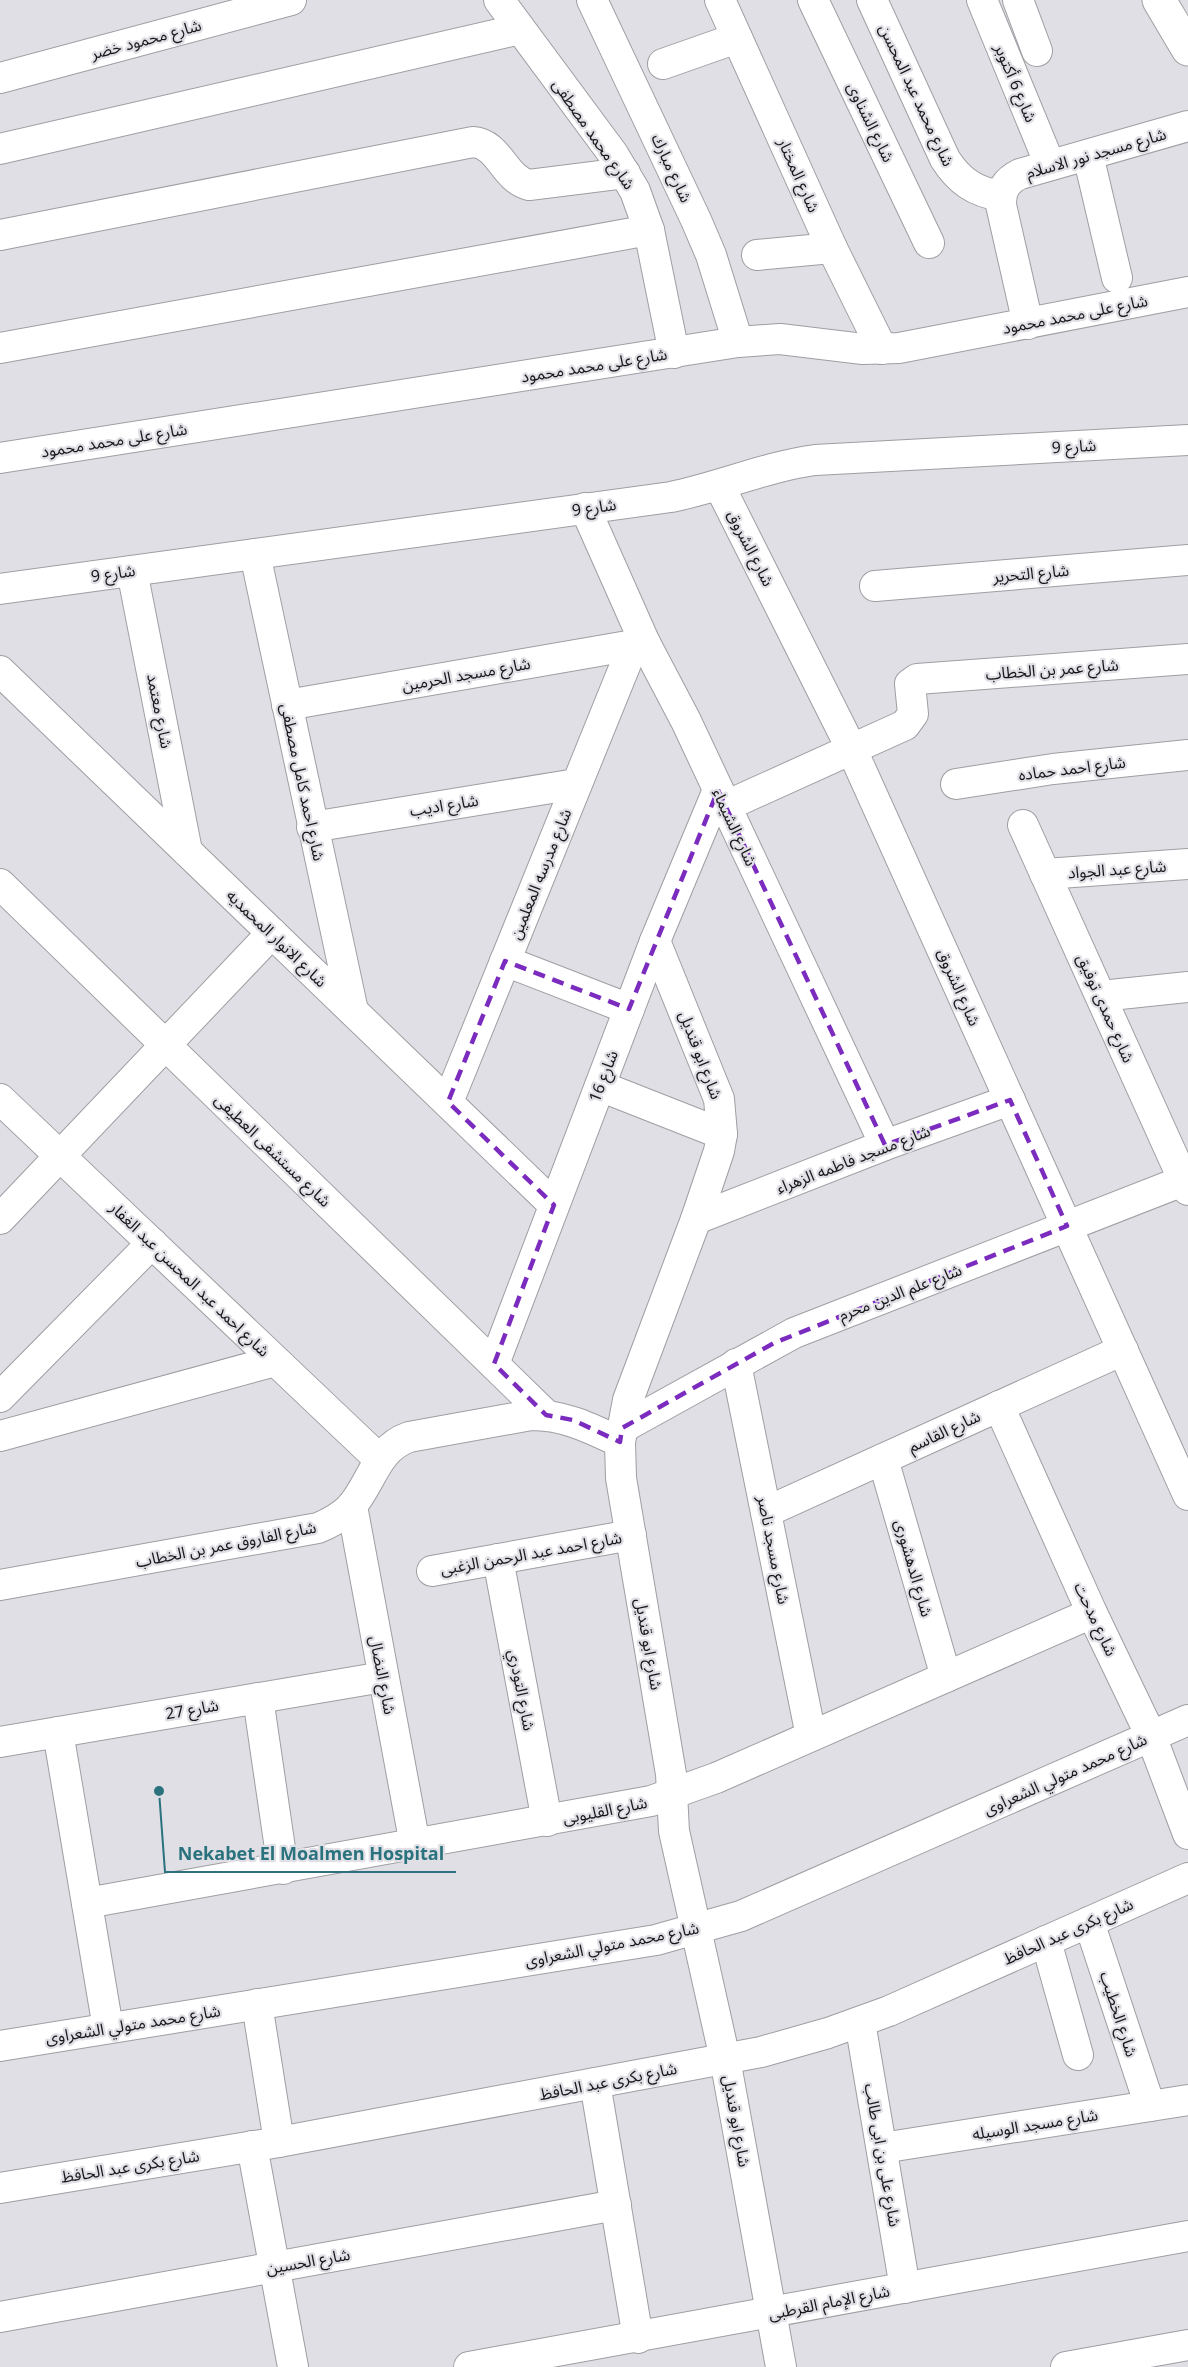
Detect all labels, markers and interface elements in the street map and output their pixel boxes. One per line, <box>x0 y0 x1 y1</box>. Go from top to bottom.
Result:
street label: شارع محمود خضر <box>86 9 205 71</box>
street label: شارع محمد عبد المحسن <box>868 18 964 173</box>
street label: شارع 6 أكتوبر <box>983 38 1047 128</box>
street label: شارع محمد مصطفى <box>542 71 645 198</box>
street label: شارع الشناوى <box>836 76 904 169</box>
street label: شارع مسجد نور الاسلام <box>1022 118 1171 190</box>
street label: شارع مبارك <box>640 128 702 209</box>
street label: شارع المختار <box>766 131 830 219</box>
street label: شارع على محمد محمود <box>999 284 1151 346</box>
street label: شارع على محمد محمود <box>519 338 670 394</box>
street label: شارع على محمد محمود <box>39 413 190 469</box>
street label: شارع 9 <box>1051 429 1097 465</box>
street label: شارع 9 <box>570 488 619 528</box>
street label: شارع الشروق <box>716 504 784 593</box>
street label: شارع 9 <box>89 554 138 594</box>
street label: شارع التحرير <box>991 554 1071 594</box>
street label: شارع مسجد الحرمين <box>399 647 533 703</box>
street label: شارع عمر بن الخطاب <box>984 648 1120 692</box>
street label: شارع معتمد <box>135 671 183 752</box>
street label: شارع احمد كامل مصطفى <box>269 700 335 864</box>
street label: شارع احمد حماده <box>1016 746 1128 792</box>
street label: شارع الشيماء <box>701 782 767 872</box>
street label: شارع اديب <box>407 784 481 828</box>
street label: شارع مدرسه المعلمين <box>499 803 583 945</box>
street label: شارع عبد الجواد <box>1067 850 1167 890</box>
street label: شارع الانوار المحمديه <box>217 881 336 997</box>
street label: شارع الشروق <box>926 943 990 1032</box>
street label: شارع حمدى توفيق <box>1066 948 1144 1069</box>
street label: شارع ابو قنديل <box>668 1006 733 1105</box>
street label: شارع 16 <box>578 1045 629 1108</box>
street label: شارع مستشفى العطيفى <box>205 1085 340 1216</box>
street label: شارع مسجد فاطمه الزهراء <box>771 1115 936 1205</box>
street label: شارع احمد عبد المحسن عبد الغفار <box>100 1192 278 1366</box>
street label: شارع علم الدين محرم <box>833 1254 967 1332</box>
street label: شارع القاسم <box>902 1400 987 1464</box>
street label: شارع مسجد ناصر <box>746 1492 800 1607</box>
street label: شارع الفاروق عمر بن الخطاب <box>133 1511 319 1579</box>
street label: شارع الدهشورى <box>883 1515 943 1621</box>
street label: شارع احمد عبد الرحمن الزغبى <box>438 1521 625 1587</box>
street label: شارع مدحت <box>1063 1576 1127 1662</box>
street label: شارع ابو قنديل <box>623 1596 673 1693</box>
street label: شارع النضال <box>358 1633 406 1718</box>
street label: شارع التودري <box>496 1646 546 1734</box>
street label: شارع 27 <box>163 1689 222 1731</box>
street label: شارع محمد متولي الشعراوى <box>978 1723 1153 1826</box>
street label: شارع القليوبى <box>560 1786 650 1836</box>
text: Nekabet El Moalmen Hospital <box>178 1835 444 1873</box>
callout: Nekabet El Moalmen Hospital <box>165 1836 456 1872</box>
street label: شارع بكرى عبد الحافظ <box>998 1888 1139 1976</box>
street label: شارع محمد متولي الشعراوى <box>522 1911 702 1979</box>
street label: شارع الخطيب <box>1088 1967 1148 2062</box>
street label: شارع محمد متولي الشعراوى <box>43 1994 223 2056</box>
street label: شارع بكرى عبد الحافظ <box>536 2052 680 2112</box>
street label: شارع ابو قنديل <box>711 2073 761 2170</box>
street label: شارع على بن ابى طالب <box>853 2081 911 2230</box>
street label: شارع مسجد الوسيله <box>970 2098 1100 2152</box>
street label: شارع بكرى عبد الحافظ <box>58 2139 202 2195</box>
street label: شارع الحسين <box>263 2238 353 2286</box>
street label: شارع الإمام القرطبى <box>765 2275 893 2331</box>

